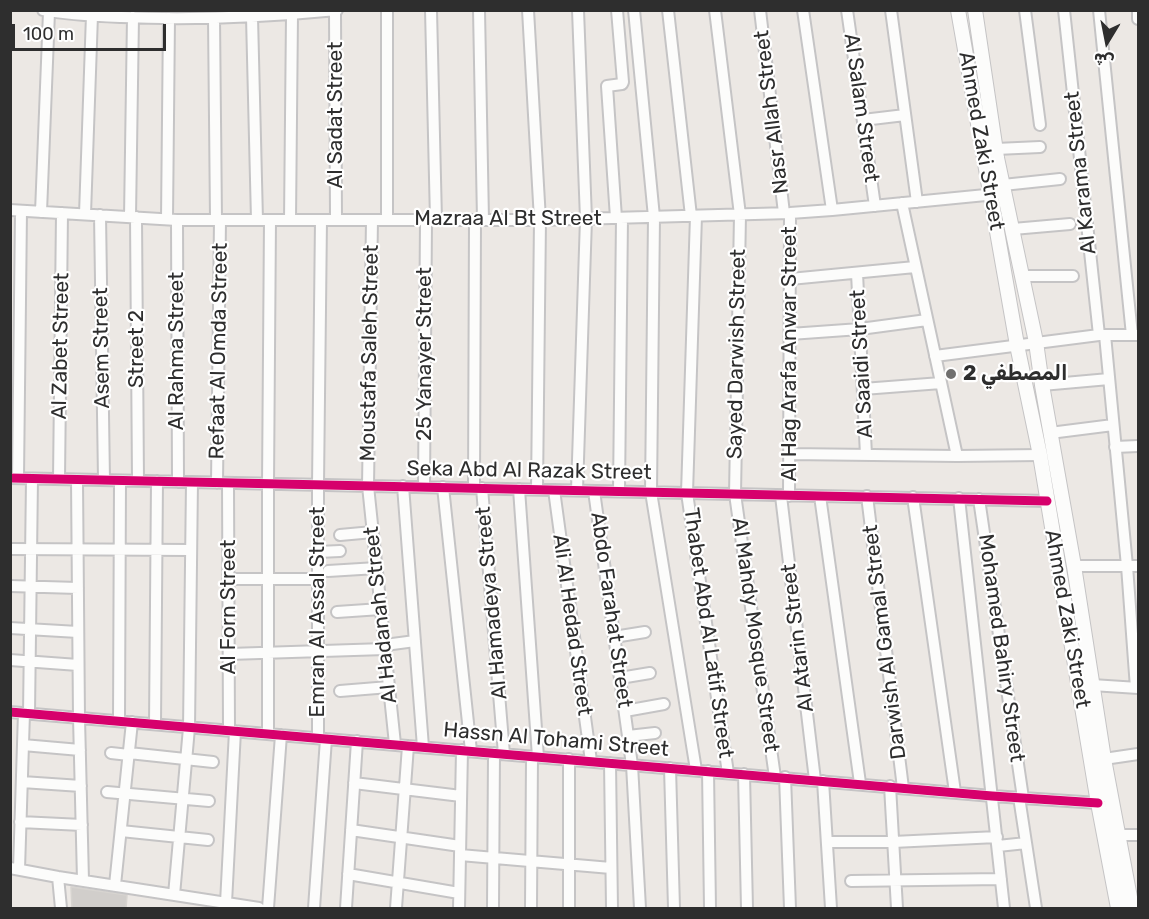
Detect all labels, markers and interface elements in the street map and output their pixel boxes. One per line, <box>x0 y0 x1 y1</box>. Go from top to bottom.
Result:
scale bar <box>15 12 170 50</box>
north arrow <box>1077 12 1137 72</box>
text: 100 m <box>23 23 74 45</box>
street label: Nasr Allah Street <box>749 29 795 195</box>
street label: Al Salam Street <box>838 32 884 184</box>
street label: Al Sadat Street <box>323 41 349 189</box>
text: ش <box>1092 49 1115 71</box>
street label: Ahmed Zaki Street <box>953 50 1009 232</box>
street label: Al Karama Street <box>1060 90 1102 256</box>
street label: Mazraa Al Bt Street <box>414 206 602 232</box>
street label: Al Hag Arafa Anwar Street <box>777 226 803 482</box>
street label: Refaat Al Omda Street <box>205 242 233 460</box>
street label: Moustafa Saleh Street <box>356 244 384 462</box>
street label: Sayed Darwish Street <box>723 249 751 459</box>
street label: 25 Yanayer Street <box>412 267 438 441</box>
street label: Al Zabet Street <box>47 272 75 420</box>
street label: Al Rahma Street <box>164 272 190 430</box>
street label: Asem Street <box>88 287 116 409</box>
street label: Al Saaidi Street <box>846 289 878 439</box>
street label: Street 2 <box>124 310 150 388</box>
place label: المصطفي 2 <box>963 361 1068 387</box>
marker: المصطفي 2 <box>944 367 958 381</box>
street label: Seka Abd Al Razak Street <box>406 456 652 486</box>
street label: Al Hamadeya Street <box>471 505 513 701</box>
street label: Emran Al Assal Street <box>305 506 331 718</box>
street label: Thabet Abd Al Latif Street <box>678 506 738 760</box>
street label: Abdo Farahat Street <box>585 511 637 709</box>
street label: Al Mahdy Mosque Street <box>726 516 784 754</box>
street label: Darwish Al Gamal Street <box>858 523 912 761</box>
street label: Al Hadanah Street <box>359 525 403 705</box>
street label: Ahmed Zaki Street <box>1039 528 1095 710</box>
street label: Mohamed Bahiry Street <box>973 532 1029 764</box>
street label: Ali Al Hedad Street <box>547 533 597 717</box>
street label: Al Forn Street <box>216 540 242 674</box>
street label: Al Atarin Street <box>776 562 820 714</box>
street label: Hassn Al Tohami Street <box>442 718 670 762</box>

